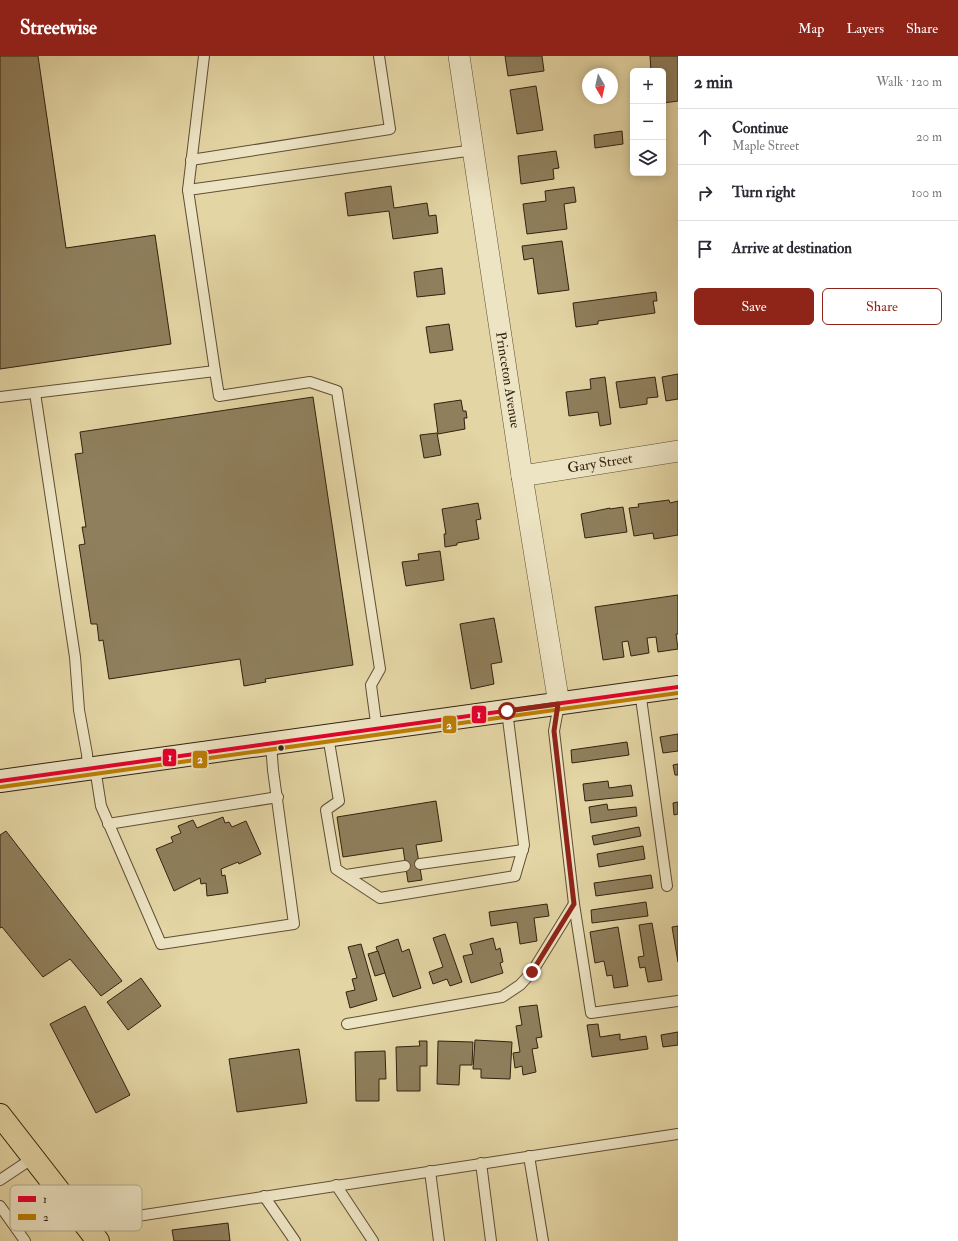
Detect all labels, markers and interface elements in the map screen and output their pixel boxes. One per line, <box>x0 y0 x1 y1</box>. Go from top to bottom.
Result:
text: Streetwise <box>20 16 97 40</box>
text: Map <box>798 20 824 37</box>
text: Layers <box>846 20 884 37</box>
text: Share <box>906 20 938 37</box>
north arrow <box>582 68 618 104</box>
map controls <box>630 68 666 176</box>
button: + <box>630 68 666 104</box>
text: 2 min <box>694 72 733 93</box>
text: Walk · 120 m <box>876 74 942 90</box>
button: − <box>630 104 666 140</box>
text: Continue <box>732 119 788 138</box>
icon: ahead <box>694 126 716 148</box>
text: 20 m <box>916 129 942 145</box>
text: Maple Street <box>732 138 799 154</box>
button: layers <box>630 140 666 176</box>
icon: right <box>694 182 716 204</box>
text: Turn right <box>732 183 795 202</box>
text: 100 m <box>911 185 942 201</box>
icon: arrive <box>694 238 716 260</box>
text: Arrive at destination <box>732 239 852 258</box>
button: Save <box>694 288 814 325</box>
button: Share <box>822 288 942 325</box>
street label: Princeton Avenue <box>492 330 524 430</box>
street label: Gary Street <box>566 449 634 478</box>
route start <box>498 702 516 720</box>
line badge: 1 <box>471 705 487 724</box>
text: 1 <box>477 708 481 721</box>
line badge: 2 <box>442 715 457 734</box>
text: 2 <box>446 719 452 732</box>
unlabelled marker <box>276 743 286 753</box>
line badge: 1 <box>162 748 177 767</box>
line badge: 2 <box>192 750 208 769</box>
text: 1 <box>168 751 172 764</box>
text: 2 <box>197 753 203 766</box>
route end <box>523 963 541 981</box>
legend <box>10 1185 142 1231</box>
text: 1 <box>43 1193 47 1206</box>
text: 2 <box>43 1211 49 1224</box>

